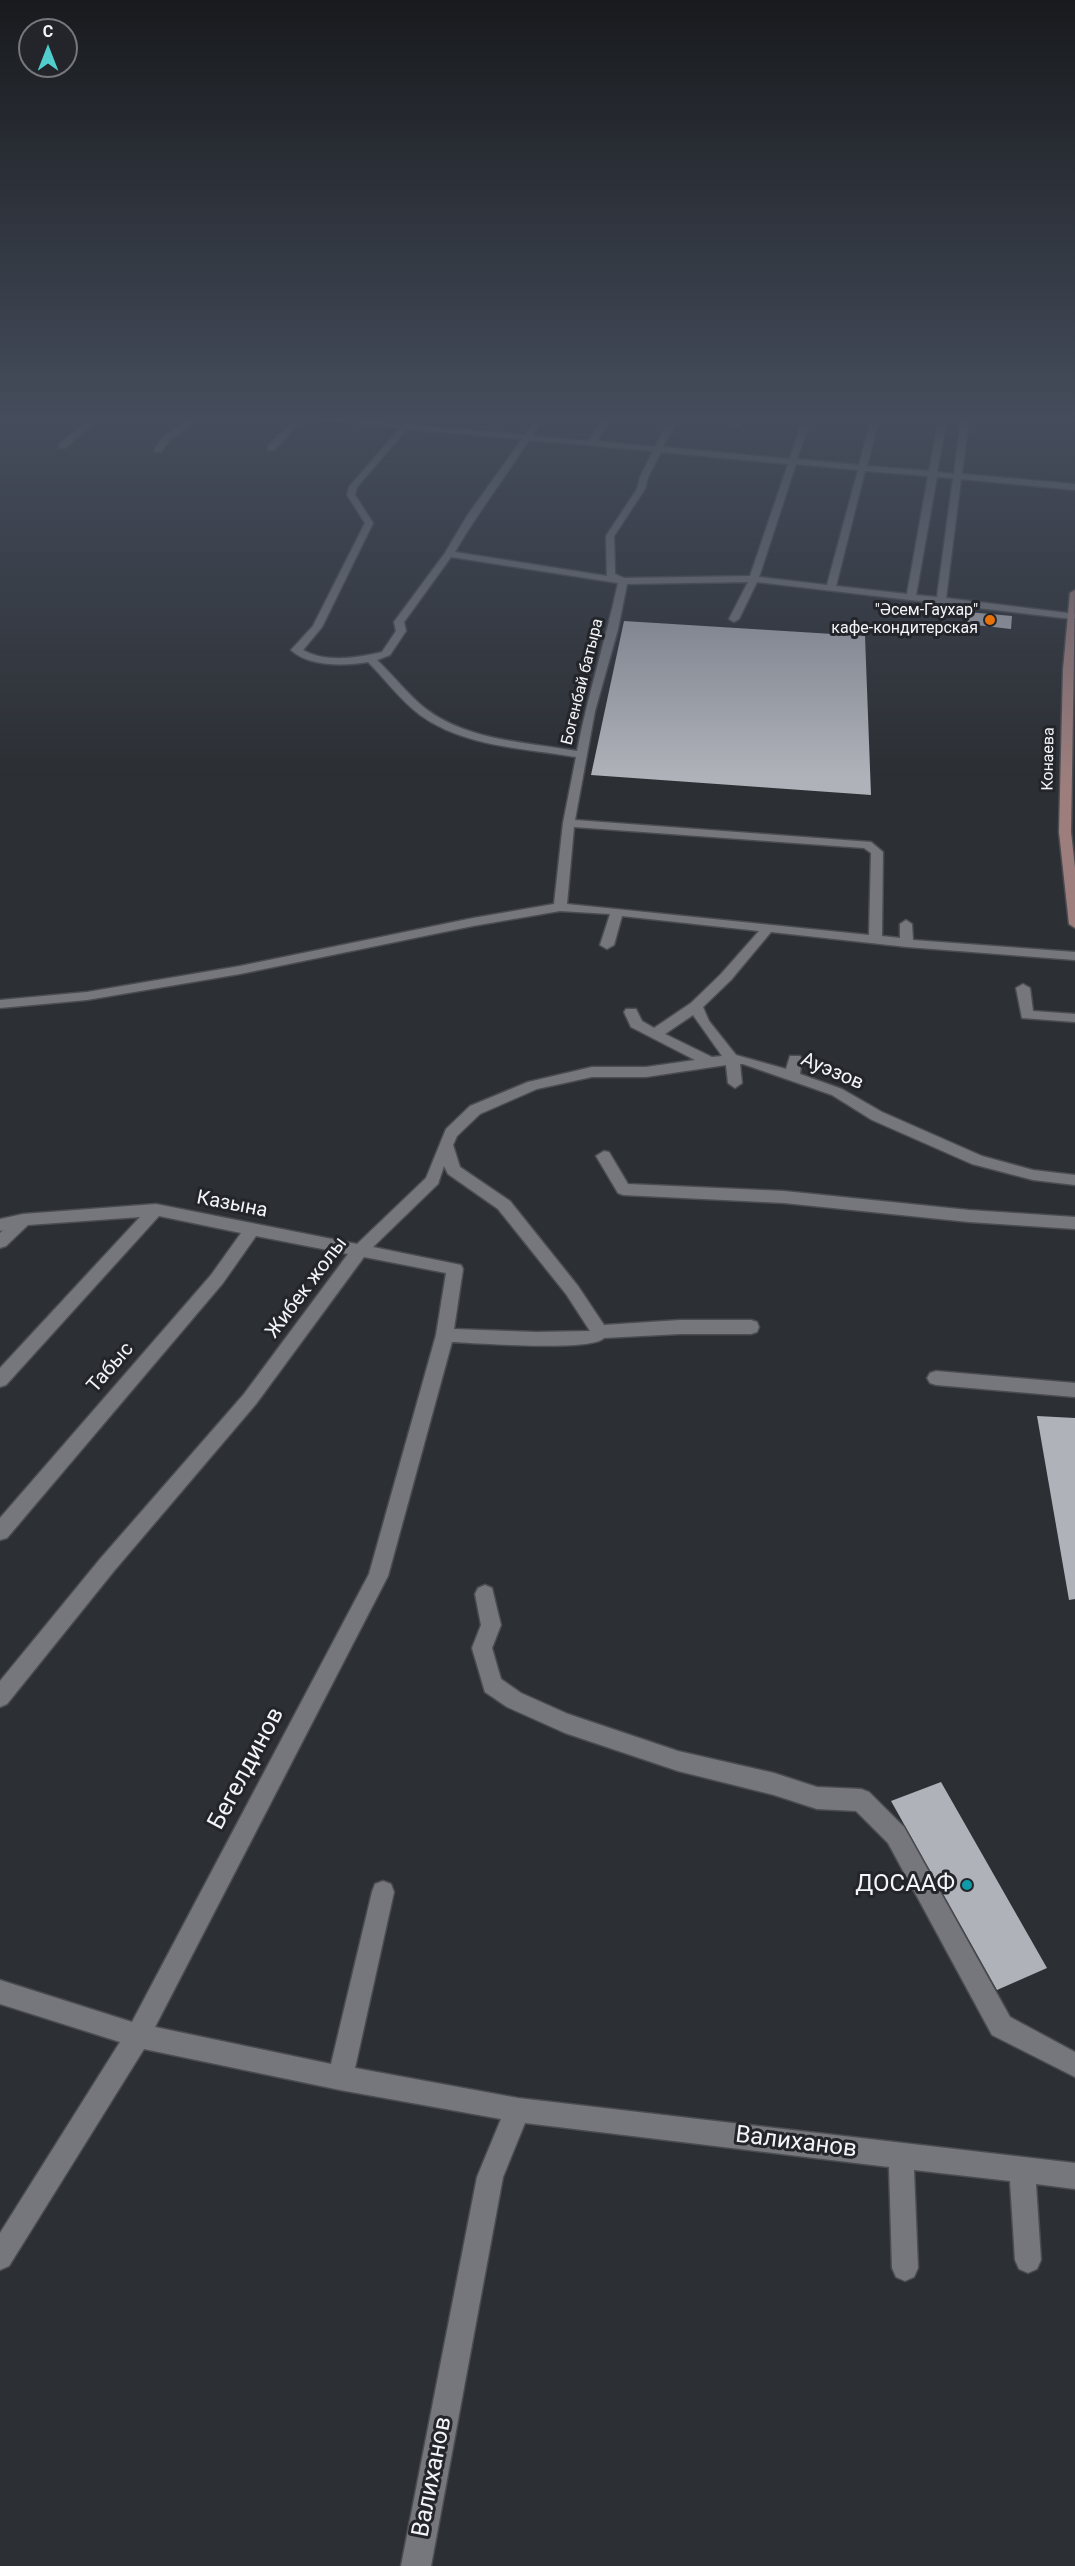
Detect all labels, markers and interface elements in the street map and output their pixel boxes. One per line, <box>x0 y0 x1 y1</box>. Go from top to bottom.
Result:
north arrow <box>18 18 78 78</box>
text: С <box>43 22 53 41</box>
place label: "Әсем-Гаухар" кафе-кондитерская <box>831 601 978 639</box>
marker: "Әсем-Гаухар" кафе-кондитерская <box>983 613 997 627</box>
street label: Богенбай батыра <box>558 617 608 747</box>
street label: Конаева <box>1039 727 1059 791</box>
street label: Ауэзов <box>797 1048 867 1096</box>
street label: Казына <box>194 1186 270 1224</box>
street label: Жибек жолы <box>261 1233 353 1343</box>
street label: Табыс <box>83 1338 139 1398</box>
street label: Бегелдинов <box>203 1703 291 1835</box>
place label: ДОСААФ <box>855 1871 955 1899</box>
marker: ДОСААФ <box>960 1878 974 1892</box>
street label: Валиханов <box>734 2121 858 2165</box>
street label: Валиханов <box>407 2414 459 2540</box>

